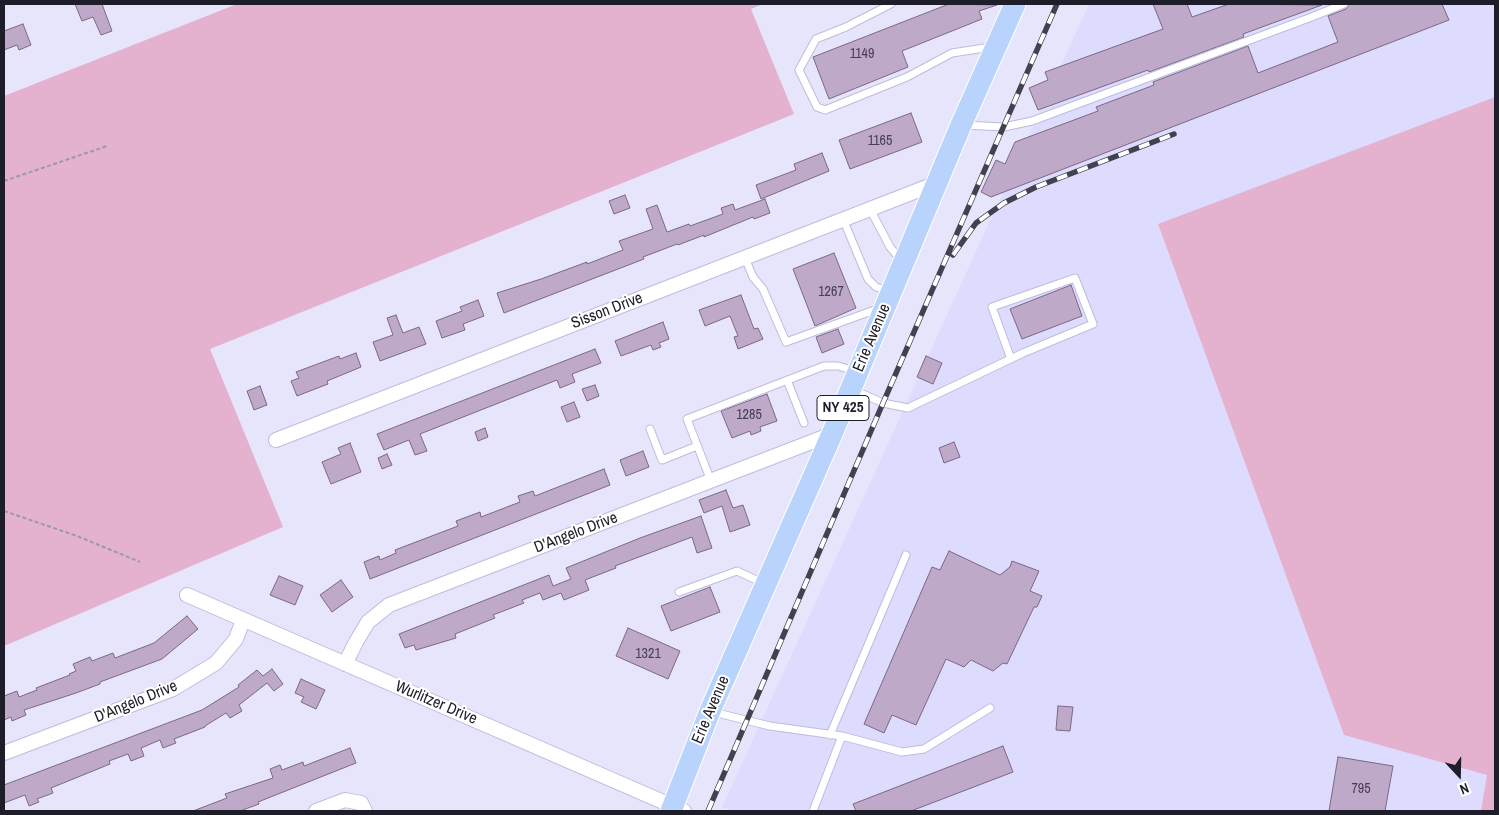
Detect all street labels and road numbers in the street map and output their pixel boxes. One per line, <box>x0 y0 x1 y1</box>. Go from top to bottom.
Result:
street label: Sisson Drive <box>569 289 645 333</box>
street label: Erie Avenue <box>849 301 895 375</box>
road number: NY 425 <box>817 396 869 420</box>
street label: D'Angelo Drive <box>532 508 620 558</box>
street label: Erie Avenue <box>688 673 734 747</box>
street label: D'Angelo Drive <box>92 677 180 727</box>
street label: Wurlitzer Drive <box>392 677 480 729</box>

